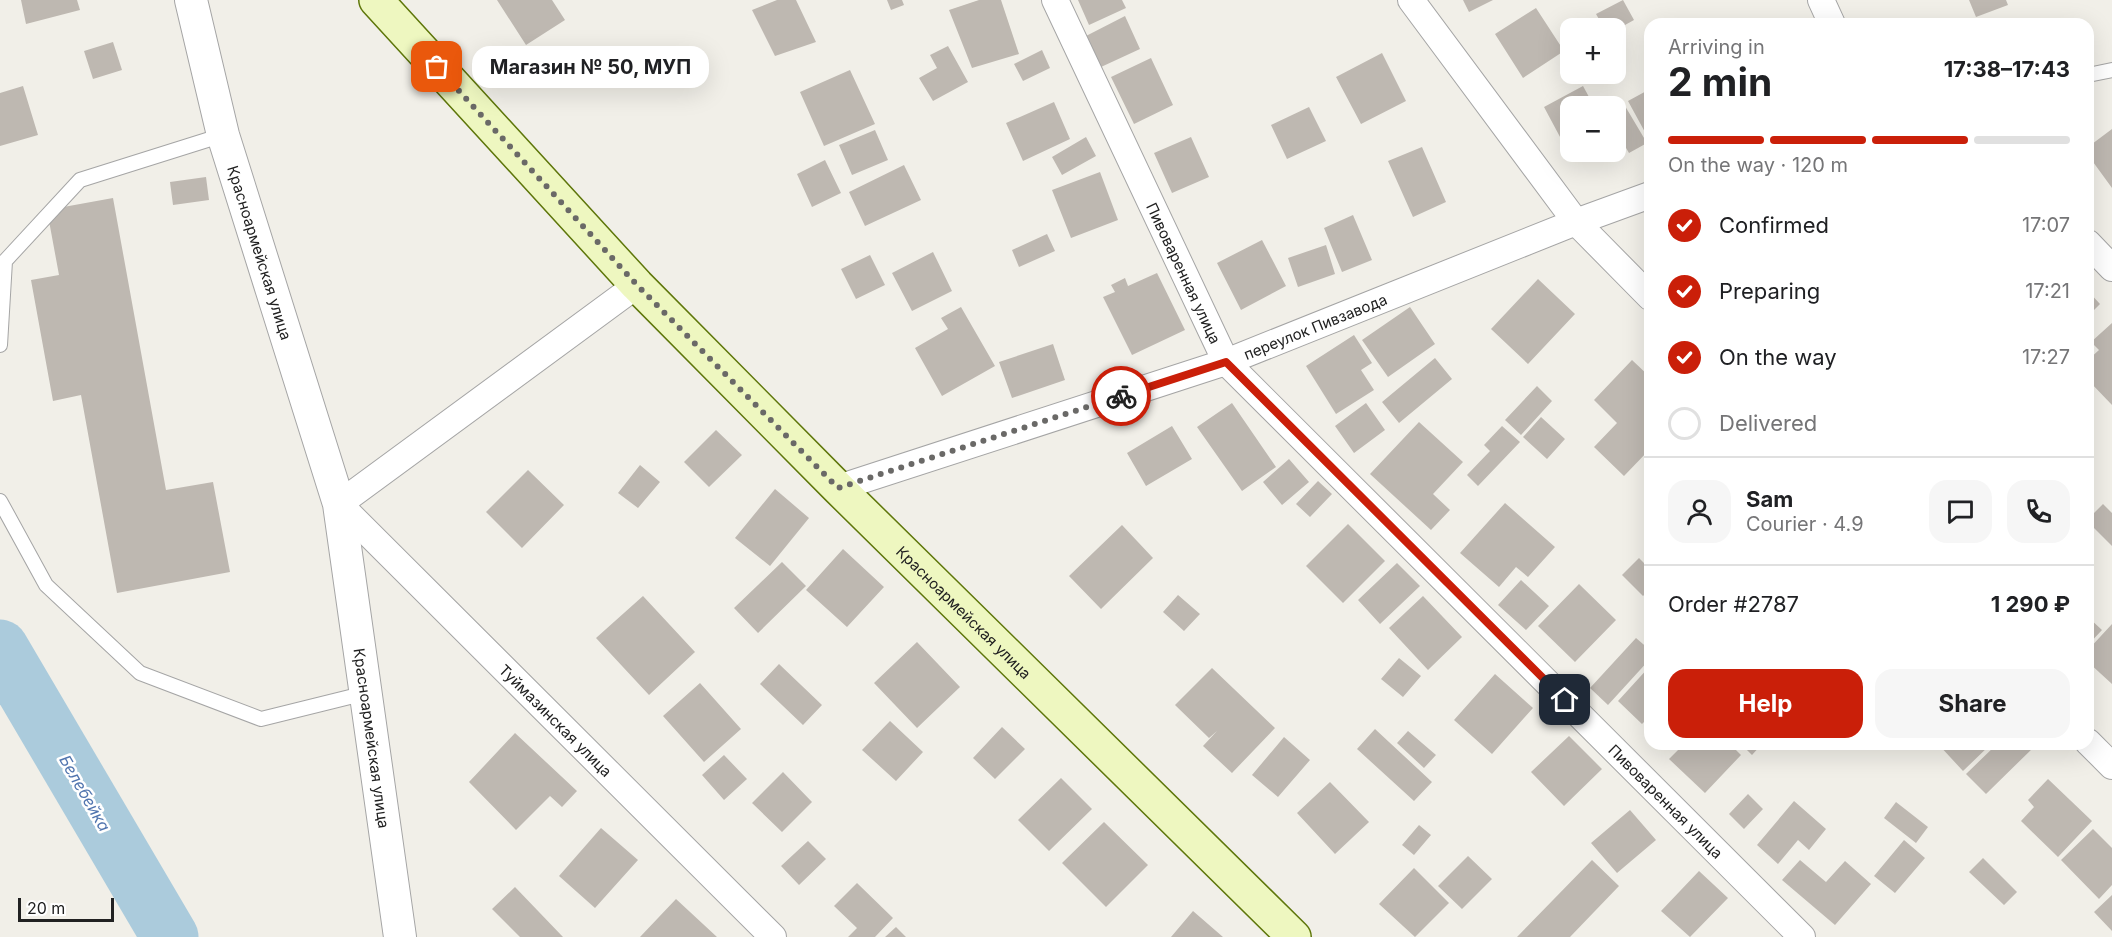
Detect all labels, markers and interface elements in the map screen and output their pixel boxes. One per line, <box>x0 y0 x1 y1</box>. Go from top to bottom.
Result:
map controls <box>1560 18 1626 162</box>
button: + <box>1560 18 1626 84</box>
text: Arriving in <box>1668 35 1765 59</box>
pin <box>411 41 462 92</box>
callout: Магазин № 50, МУП <box>473 46 710 88</box>
icon: bag <box>420 50 453 83</box>
text: Магазин № 50, МУП <box>490 55 691 79</box>
text: 17:38–17:43 <box>1944 56 2070 82</box>
text: 2 min <box>1668 58 1772 105</box>
button: − <box>1560 96 1626 162</box>
text: On the way · 120 m <box>1668 153 1848 177</box>
street label: Красноармейская улица <box>224 163 296 342</box>
street label: Пивоваренная улица <box>1143 199 1225 347</box>
icon: check <box>1668 209 1701 242</box>
text: Confirmed <box>1719 212 1829 238</box>
text: 17:07 <box>2022 213 2070 237</box>
icon: check <box>1668 275 1701 308</box>
text: Preparing <box>1719 278 1820 304</box>
text: 17:21 <box>2025 279 2070 303</box>
street label: переулок Пивзавода <box>1241 289 1390 364</box>
icon: check <box>1668 341 1701 374</box>
text: On the way <box>1719 344 1837 370</box>
text: 17:27 <box>2022 345 2070 369</box>
courier <box>1091 366 1151 426</box>
icon: bike <box>1105 380 1138 413</box>
text: Delivered <box>1719 410 1817 436</box>
button: person <box>1668 480 1731 543</box>
button: chat <box>1929 480 1992 543</box>
button: phone <box>2007 480 2070 543</box>
text: Sam <box>1746 486 1793 512</box>
text: Courier · 4.9 <box>1746 512 1864 536</box>
street label: Красноармейская улица <box>893 542 1035 683</box>
text: Order #2787 <box>1668 591 1799 617</box>
text: 1 290 ₽ <box>1991 591 2070 617</box>
street label: Красноармейская улица <box>350 647 394 829</box>
street label: Туймазинская улица <box>495 660 616 781</box>
button: Help <box>1668 669 1863 738</box>
button: Share <box>1875 669 2070 738</box>
pin <box>1539 674 1590 725</box>
icon: home <box>1548 683 1581 716</box>
street label: Пивоваренная улица <box>1605 740 1727 862</box>
water label: Белебейка <box>55 751 115 835</box>
scale bar <box>18 895 114 922</box>
text: 20 m <box>27 898 65 918</box>

